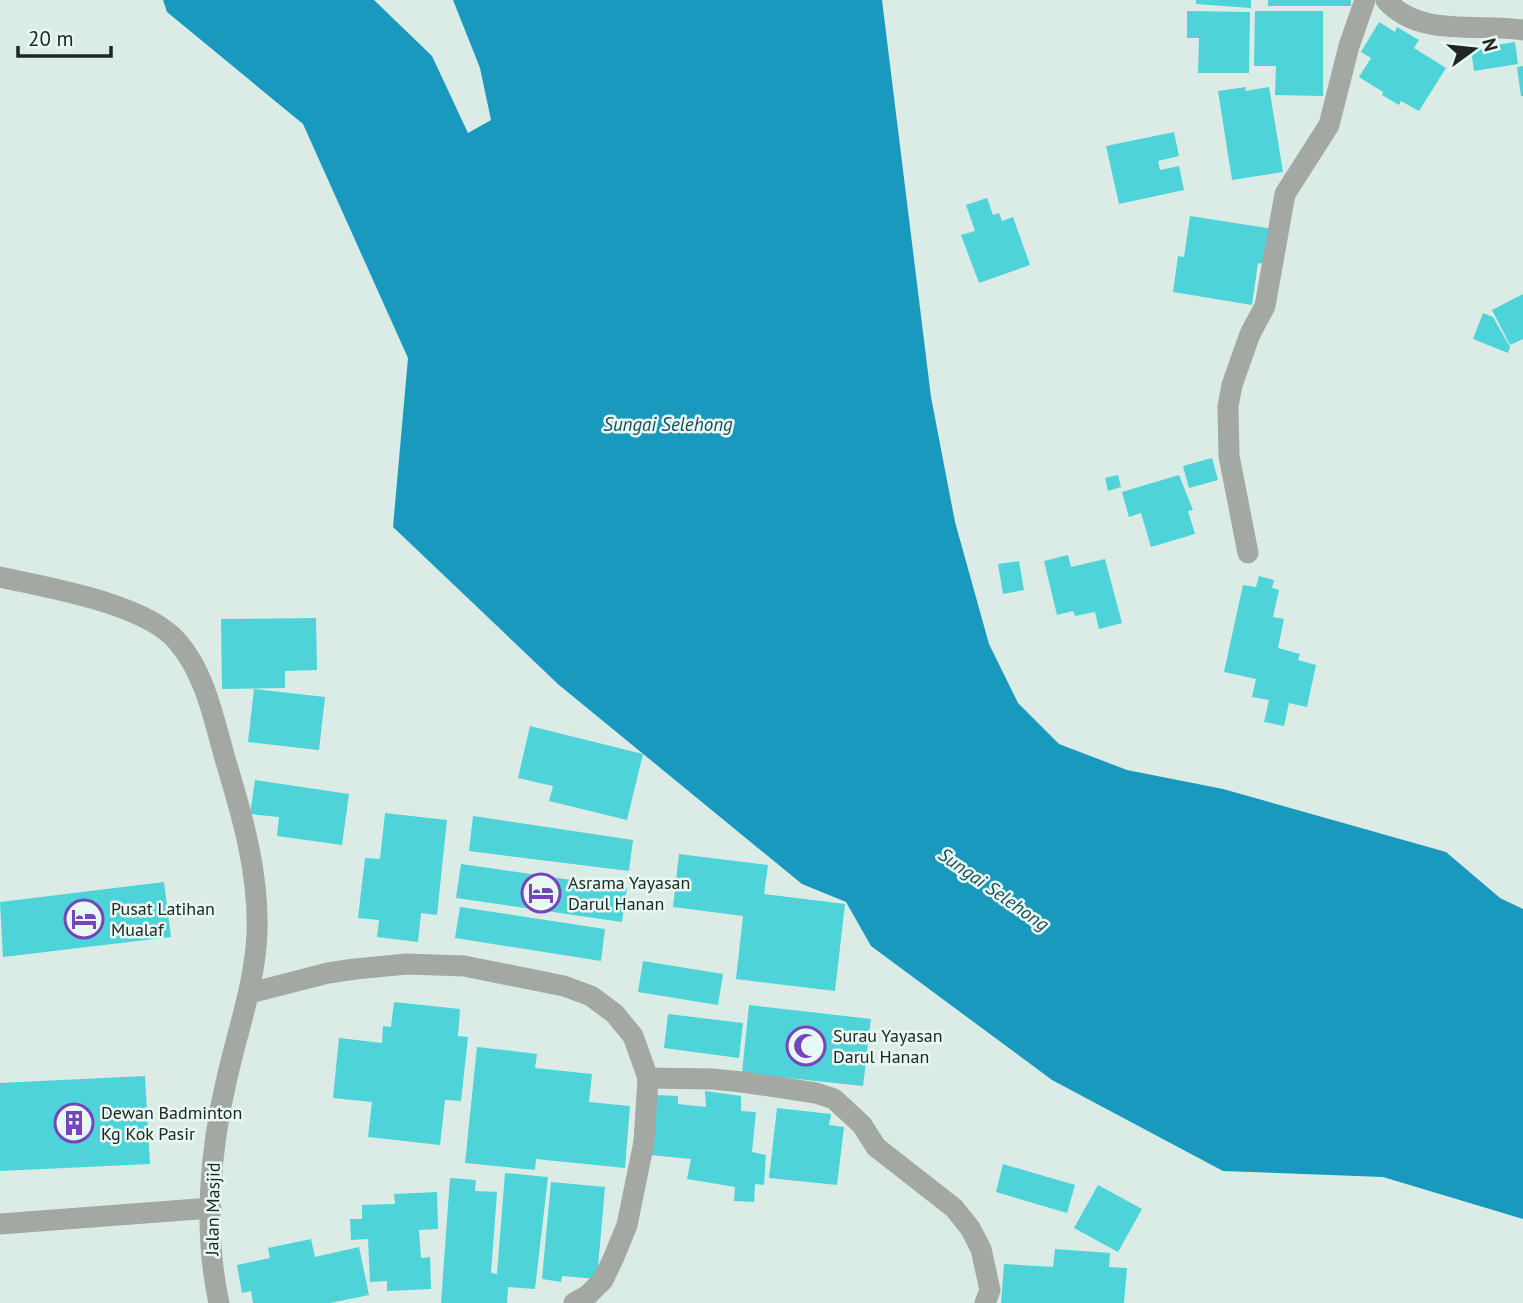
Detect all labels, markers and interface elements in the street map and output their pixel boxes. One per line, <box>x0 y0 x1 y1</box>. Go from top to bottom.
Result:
scale bar <box>18 14 110 58</box>
north arrow <box>1439 14 1509 84</box>
text: 20 m <box>28 25 74 52</box>
text: N <box>1477 35 1504 54</box>
water label: Sungai Selehong <box>603 412 733 436</box>
water label: Sungai Selehong <box>934 842 1054 936</box>
place label: Asrama Yayasan Darul Hanan <box>568 871 690 915</box>
hotel icon: Asrama Yayasan Darul Hanan <box>520 872 562 914</box>
place label: Pusat Latihan Mualaf <box>111 897 215 941</box>
hotel icon: Pusat Latihan Mualaf <box>63 898 105 940</box>
place label: Surau Yayasan Darul Hanan <box>833 1024 943 1068</box>
mosque icon: Surau Yayasan Darul Hanan <box>785 1025 827 1067</box>
place label: Dewan Badminton Kg Kok Pasir <box>101 1101 242 1145</box>
building icon: Dewan Badminton Kg Kok Pasir <box>53 1102 95 1144</box>
street label: Jalan Masjid <box>200 1162 225 1257</box>

